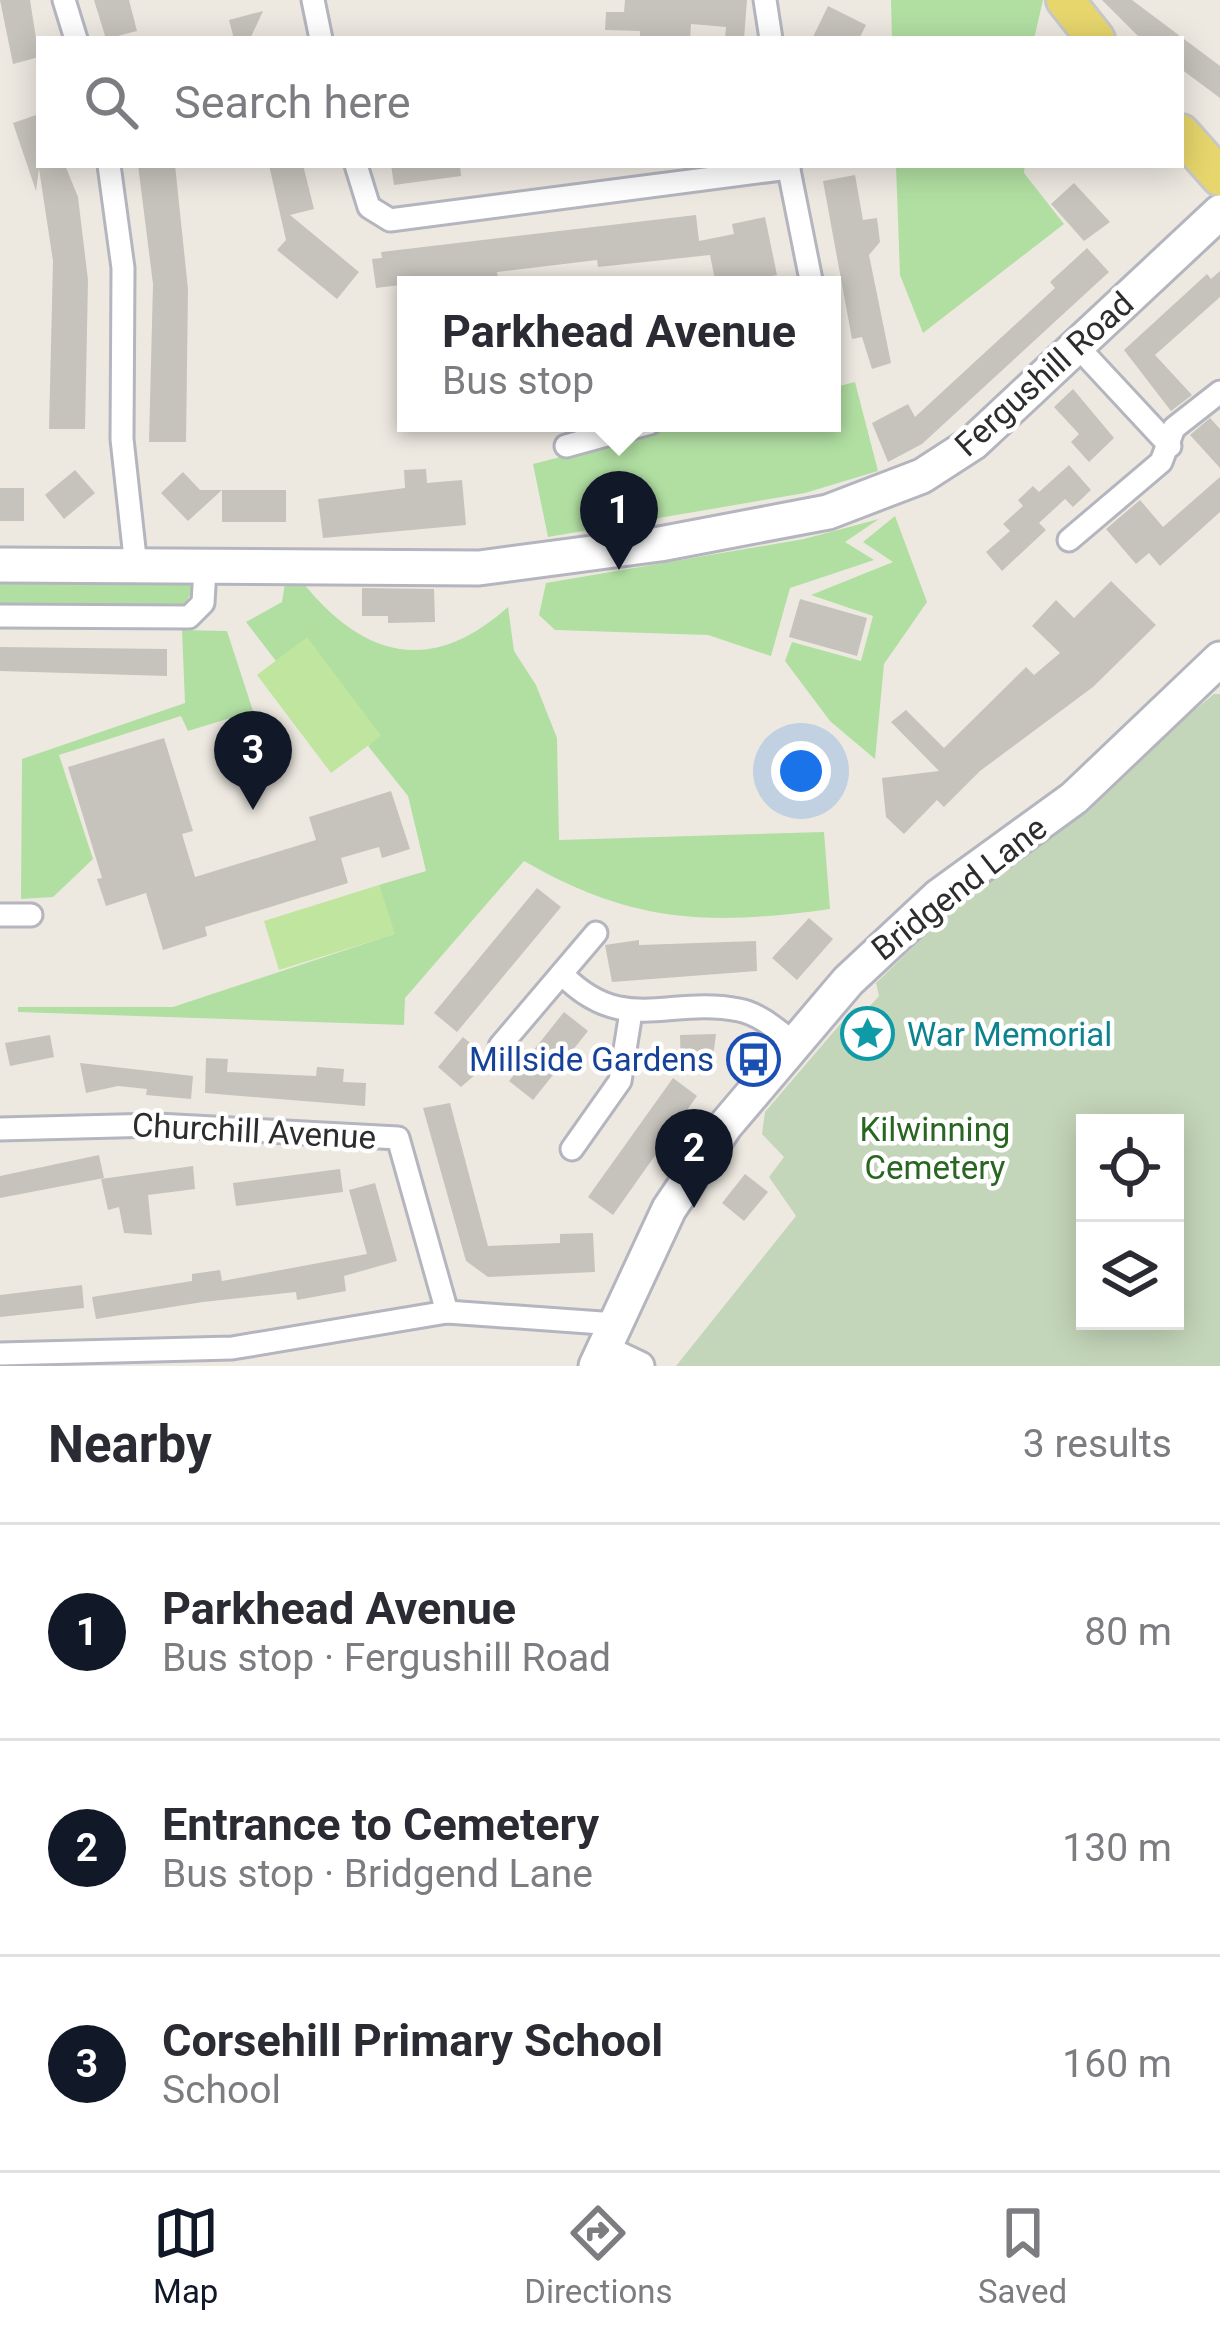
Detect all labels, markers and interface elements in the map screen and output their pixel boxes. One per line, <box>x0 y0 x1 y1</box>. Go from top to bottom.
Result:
search box <box>36 36 1184 168</box>
icon: search <box>78 69 144 135</box>
text: Search here <box>174 76 411 129</box>
popup <box>397 276 841 432</box>
street label: Fergushill Road <box>947 284 1141 464</box>
text: Parkhead Avenue <box>442 305 796 358</box>
text: Bus stop <box>442 358 594 404</box>
pin: 1 <box>580 471 658 570</box>
pin: 3 <box>214 711 292 810</box>
your location <box>771 741 831 801</box>
street label: Bridgend Lane <box>864 808 1054 968</box>
place icon: War Memorial <box>840 1006 896 1062</box>
place label: War Memorial <box>907 1015 1112 1054</box>
bus stop icon: Millside Gardens <box>725 1031 781 1087</box>
place label: Millside Gardens <box>469 1040 714 1079</box>
street label: Churchill Avenue <box>131 1105 377 1157</box>
pin: 2 <box>655 1109 733 1208</box>
park label: Kilwinning Cemetery <box>860 1110 1010 1187</box>
map controls <box>1076 1114 1184 1330</box>
button: locate <box>1076 1114 1184 1222</box>
button: layers <box>1076 1222 1184 1330</box>
text: Nearby <box>48 1415 212 1474</box>
text: 3 results <box>1023 1421 1172 1467</box>
text: Parkhead Avenue <box>162 1582 516 1635</box>
text: 1 <box>76 1609 98 1655</box>
text: 80 m <box>1084 1609 1172 1655</box>
text: Bus stop · Fergushill Road <box>162 1635 611 1681</box>
text: Entrance to Cemetery <box>162 1798 599 1851</box>
text: 2 <box>76 1825 98 1871</box>
text: 130 m <box>1062 1825 1172 1871</box>
text: Bus stop · Bridgend Lane <box>162 1851 593 1897</box>
text: Corsehill Primary School <box>162 2014 663 2067</box>
text: 3 <box>76 2041 98 2087</box>
text: 160 m <box>1062 2041 1172 2087</box>
text: School <box>162 2067 281 2113</box>
tab: Map <box>153 2200 219 2311</box>
tab: Directions <box>524 2200 673 2311</box>
tab: Saved <box>978 2200 1067 2311</box>

